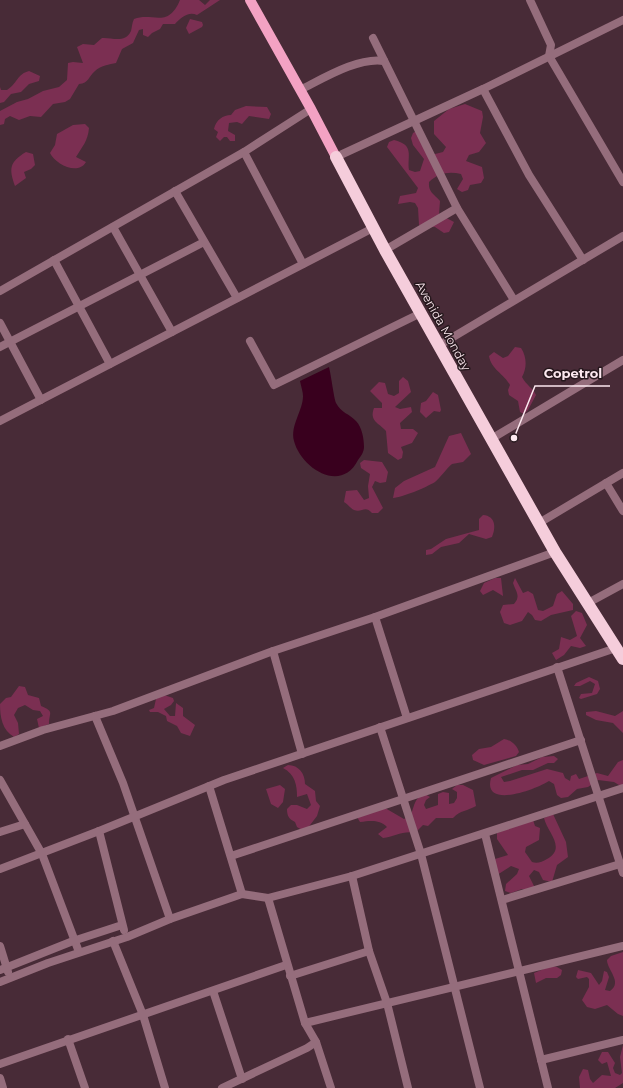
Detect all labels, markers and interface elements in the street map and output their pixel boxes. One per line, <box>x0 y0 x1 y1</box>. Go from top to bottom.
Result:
street label: Avenida Monday <box>413 278 475 374</box>
callout: Copetrol <box>535 361 610 386</box>
text: Copetrol <box>544 365 602 381</box>

